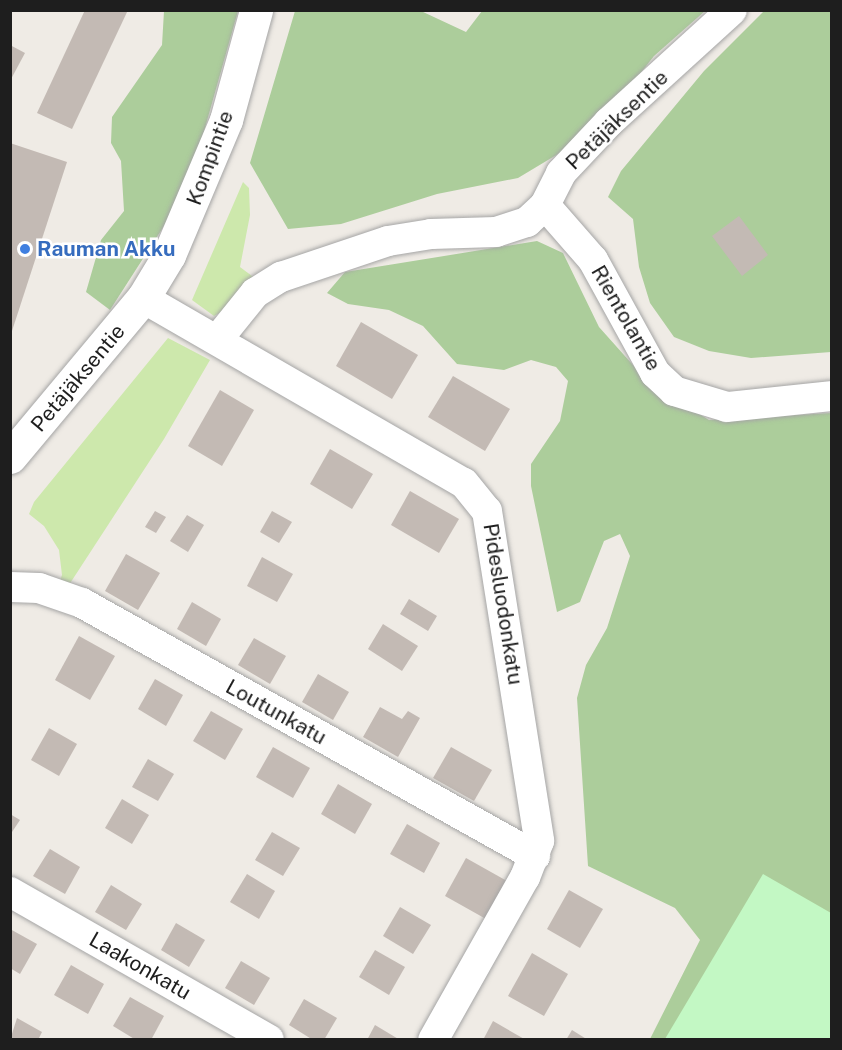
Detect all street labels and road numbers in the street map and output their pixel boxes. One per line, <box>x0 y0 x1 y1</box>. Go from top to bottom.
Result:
street label: Petäjäksentie <box>561 65 673 175</box>
street label: Kompintie <box>181 107 239 209</box>
street label: Rientolantie <box>586 261 666 375</box>
street label: Petäjäksentie <box>26 319 130 437</box>
street label: Pidesluodonkatu <box>478 521 528 687</box>
street label: Loutunkatu <box>221 674 331 750</box>
street label: Laakonkatu <box>85 927 195 1005</box>

